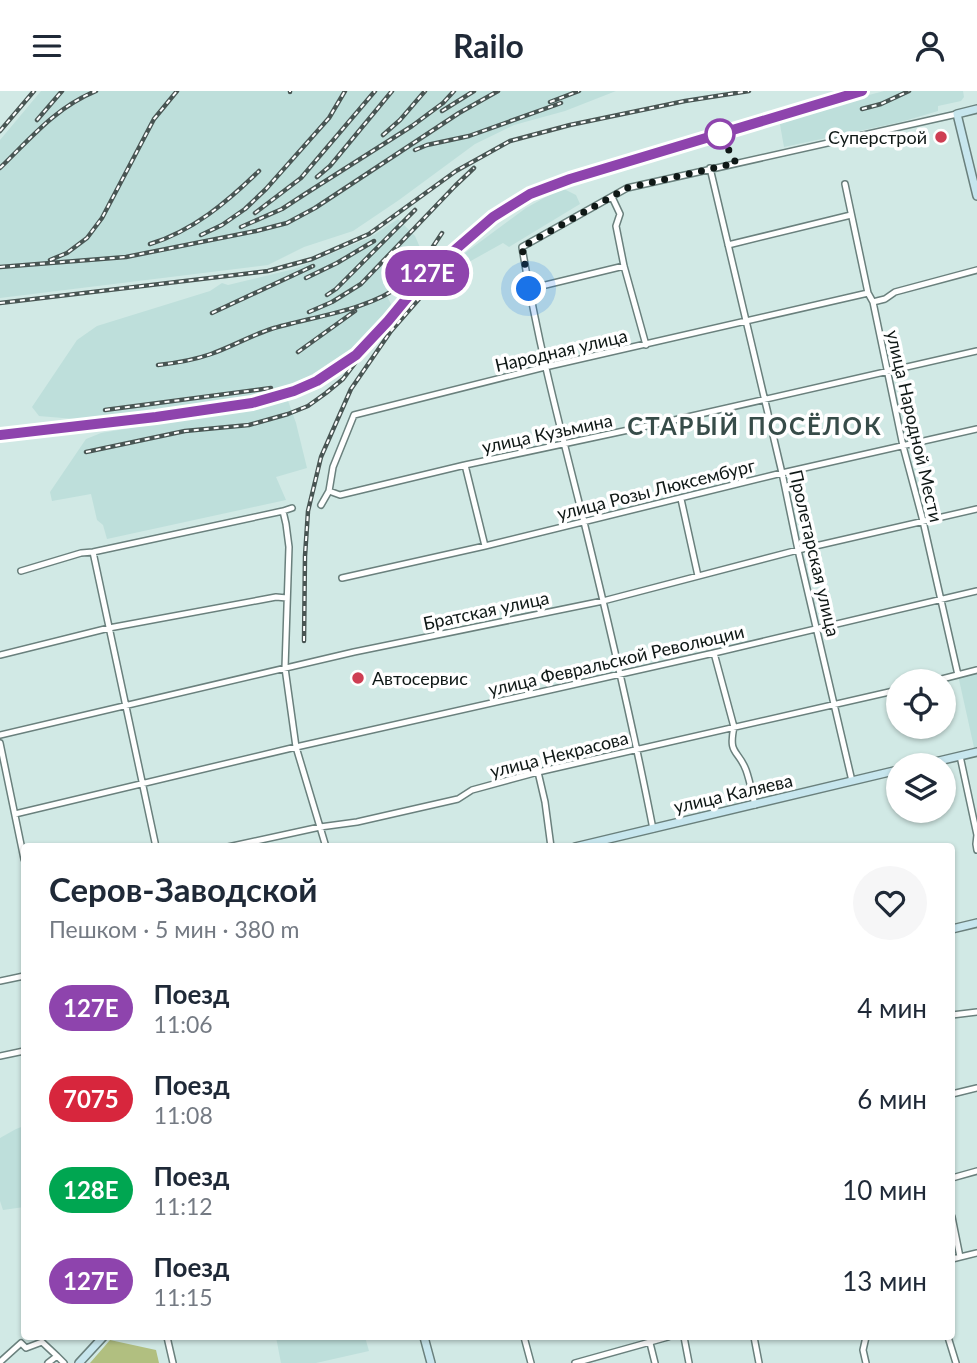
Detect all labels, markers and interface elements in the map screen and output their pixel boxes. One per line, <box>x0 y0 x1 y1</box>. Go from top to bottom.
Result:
text: Railo <box>453 26 524 65</box>
icon: menu <box>28 27 66 65</box>
icon: person <box>911 27 949 65</box>
unlabelled marker <box>705 119 735 149</box>
place label: Суперстрой <box>828 126 927 148</box>
marker: Суперстрой <box>933 129 949 145</box>
line badge: 127Е <box>378 250 476 296</box>
text: 127Е <box>399 258 455 287</box>
your location <box>511 271 546 306</box>
street label: Народная улица <box>493 324 629 376</box>
street label: улица Народной Мести <box>882 328 948 524</box>
street label: улица Кузьмина <box>480 408 614 458</box>
district label: СТАРЫЙ ПОСЁЛОК <box>627 411 883 440</box>
street label: улица Розы Люксембург <box>555 454 758 524</box>
street label: Пролетарская улица <box>785 467 845 639</box>
street label: Братская улица <box>421 586 551 634</box>
street label: улица Февральской Революции <box>486 620 746 700</box>
place label: Автосервис <box>372 667 468 689</box>
map controls <box>886 669 956 823</box>
button: locate <box>886 669 956 739</box>
marker: Автосервис <box>350 670 366 686</box>
street label: улица Некрасова <box>488 726 630 782</box>
button: layers <box>886 753 956 823</box>
street label: улица Каляева <box>671 769 795 817</box>
button: heart <box>853 866 927 940</box>
text: Серов-Заводской <box>49 869 317 909</box>
text: Пешком · 5 мин · 380 m <box>49 915 299 943</box>
text: Поезд <box>154 978 230 1010</box>
text: 4 мин <box>857 992 927 1024</box>
text: 127Е <box>63 993 119 1022</box>
text: 11:06 <box>154 1010 213 1038</box>
text: Поезд <box>154 1069 230 1101</box>
text: 6 мин <box>857 1083 927 1115</box>
text: 7075 <box>63 1084 119 1113</box>
text: 11:08 <box>154 1101 213 1129</box>
text: Поезд <box>154 1160 230 1192</box>
text: 10 мин <box>842 1174 927 1206</box>
text: 128Е <box>63 1175 119 1204</box>
text: 11:12 <box>154 1192 213 1220</box>
text: Поезд <box>154 1251 230 1283</box>
text: 13 мин <box>842 1265 927 1297</box>
text: 127Е <box>63 1266 119 1295</box>
text: 11:15 <box>154 1283 213 1311</box>

